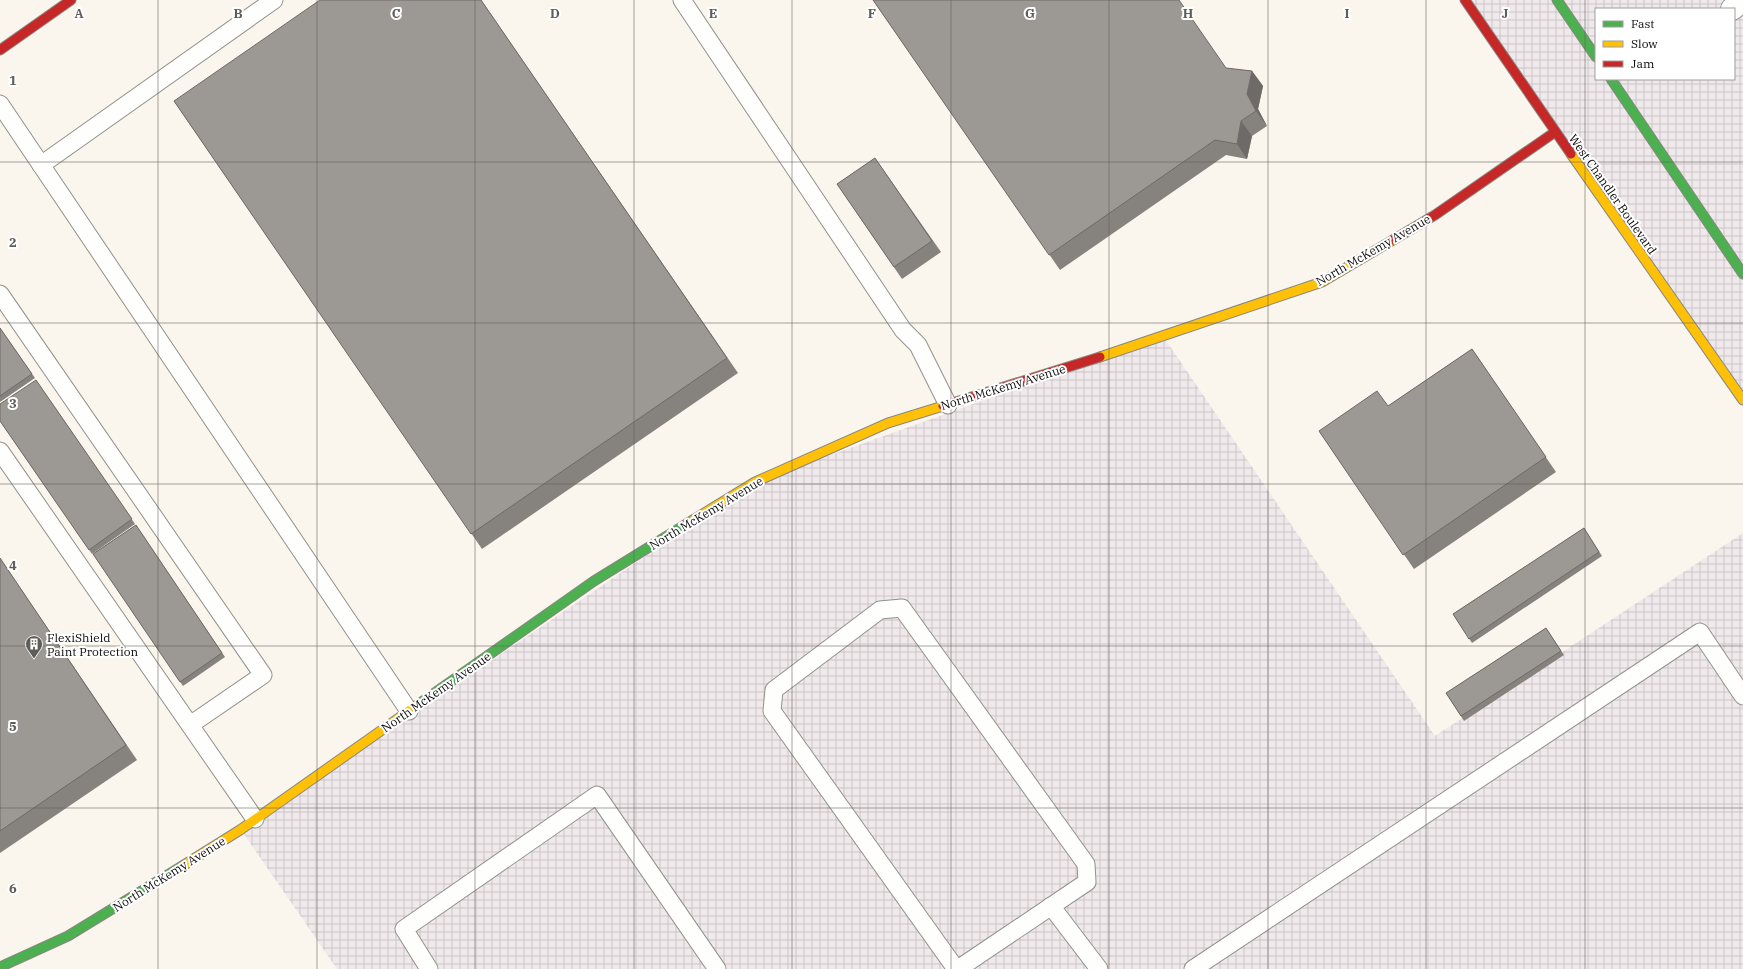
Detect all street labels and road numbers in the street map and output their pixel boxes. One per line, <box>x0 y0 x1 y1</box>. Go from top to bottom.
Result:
street label: West Chandler Boulevard <box>1566 131 1660 257</box>
street label: North McKemy Avenue <box>1313 211 1433 289</box>
street label: North McKemy Avenue <box>939 361 1067 413</box>
street label: North McKemy Avenue <box>646 473 766 553</box>
street label: North McKemy Avenue <box>378 649 494 735</box>
street label: North McKemy Avenue <box>110 833 228 915</box>

